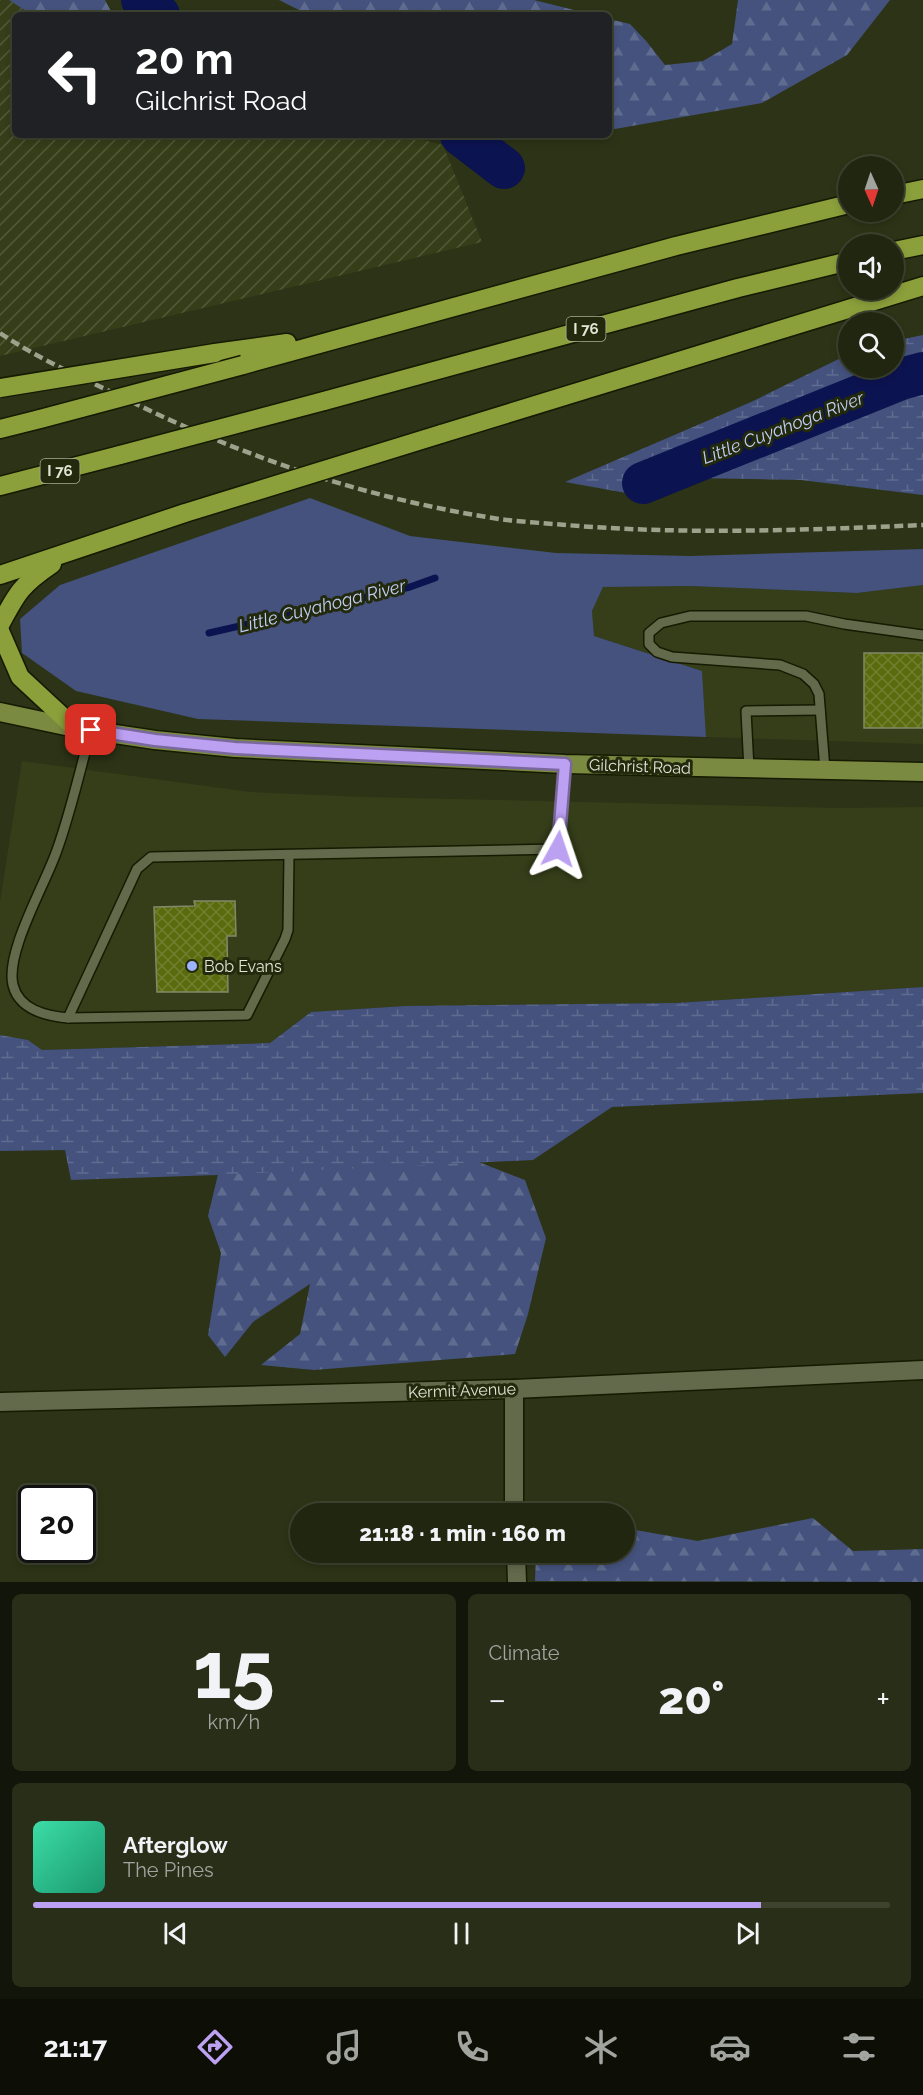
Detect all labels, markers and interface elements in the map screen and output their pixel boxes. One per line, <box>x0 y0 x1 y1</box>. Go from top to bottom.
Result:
text: 20 m <box>135 35 234 84</box>
icon: left <box>36 36 114 114</box>
text: Gilchrist Road <box>135 85 307 116</box>
north arrow <box>838 156 904 222</box>
map controls <box>838 156 904 378</box>
button: sound <box>838 234 904 300</box>
button: search <box>838 312 904 378</box>
road number: I 76 <box>566 317 606 341</box>
water label: Little Cuyahoga River <box>699 387 867 468</box>
road number: I 76 <box>40 459 80 483</box>
water label: Little Cuyahoga River <box>236 574 408 636</box>
pin <box>65 704 116 755</box>
icon: arrive <box>74 713 107 746</box>
street label: Gilchrist Road <box>589 755 691 778</box>
position arrow <box>526 817 590 881</box>
place label: Bob Evans <box>204 957 282 976</box>
marker: Bob Evans <box>185 959 199 973</box>
street label: Kermit Avenue <box>408 1379 516 1402</box>
speed limit sign: 20 <box>18 1485 96 1563</box>
text: 21:18 · 1 min · 160 m <box>359 1520 566 1546</box>
text: 15 <box>193 1625 275 1716</box>
text: Climate <box>489 1641 560 1665</box>
text: 20° <box>658 1672 724 1725</box>
text: − <box>489 1680 506 1719</box>
text: + <box>876 1680 890 1719</box>
text: km/h <box>207 1710 260 1734</box>
text: Afterglow <box>123 1832 228 1858</box>
text: The Pines <box>123 1858 214 1882</box>
icon: previous <box>159 1917 192 1950</box>
icon: pause <box>445 1917 478 1950</box>
icon: next <box>731 1917 764 1950</box>
icon: directions <box>194 2026 236 2068</box>
icon: music <box>323 2026 365 2068</box>
icon: phone <box>451 2026 493 2068</box>
icon: climate <box>580 2026 622 2068</box>
icon: car <box>709 2026 751 2068</box>
icon: filters <box>838 2026 880 2068</box>
text: 21:17 <box>43 2032 107 2063</box>

